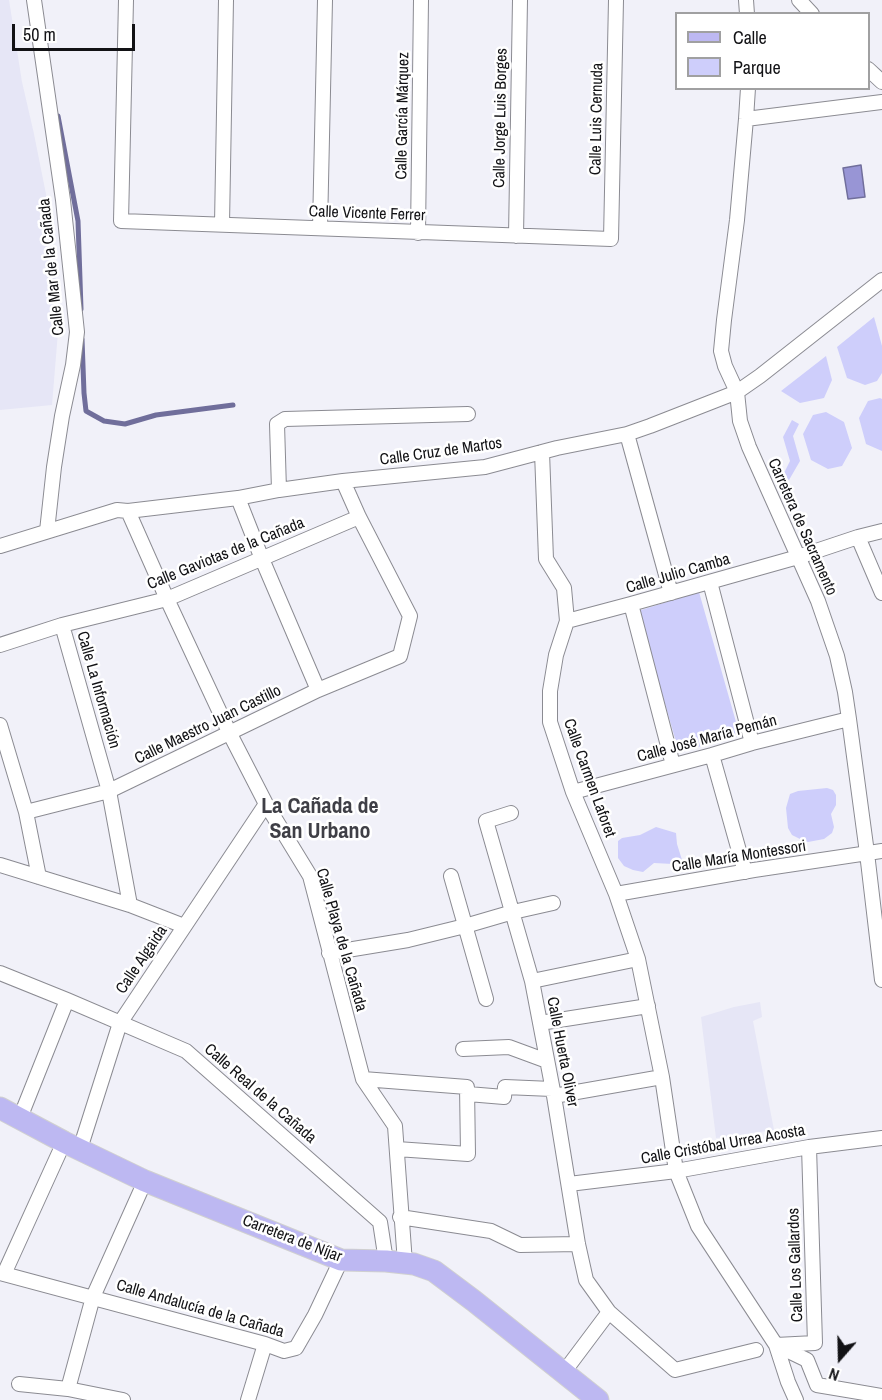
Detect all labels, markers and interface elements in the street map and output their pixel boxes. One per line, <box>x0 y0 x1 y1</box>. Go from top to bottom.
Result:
scale bar <box>15 12 138 50</box>
legend <box>675 12 870 90</box>
text: 50 m <box>23 22 56 47</box>
text: Calle <box>733 25 767 50</box>
street label: Calle Jorge Luis Borges <box>490 48 512 188</box>
street label: Calle García Márquez <box>392 52 414 180</box>
text: Parque <box>733 55 781 80</box>
street label: Calle Luis Cernuda <box>586 63 608 175</box>
street label: Calle Mar de la Cañada <box>35 197 69 337</box>
street label: Calle Vicente Ferrer <box>308 202 426 226</box>
street label: Calle Cruz de Martos <box>379 434 503 470</box>
street label: Carretera de Sacramento <box>763 455 841 599</box>
street label: Calle Gaviotas de la Cañada <box>145 514 307 594</box>
street label: Calle Julio Camba <box>624 550 732 598</box>
street label: Calle La Información <box>72 629 124 751</box>
street label: Calle Maestro Juan Castillo <box>132 681 284 769</box>
street label: Calle José María Pemán <box>635 711 779 767</box>
street label: Calle Carmen Laforet <box>559 716 619 840</box>
district label: La Cañada de San Urbano <box>261 794 379 846</box>
street label: Calle María Montessori <box>671 837 807 877</box>
street label: Calle Playa de la Cañada <box>311 866 371 1014</box>
street label: Calle Algaida <box>112 922 172 998</box>
street label: Calle Huerta Oliver <box>542 995 582 1109</box>
street label: Calle Real de la Cañada <box>200 1040 320 1148</box>
street label: Calle Cristóbal Urrea Acosta <box>639 1121 807 1169</box>
street label: Calle Los Gallardos <box>784 1207 808 1323</box>
street label: Carretera de Níjar <box>240 1211 344 1267</box>
street label: Calle Andalucía de la Cañada <box>114 1276 286 1342</box>
north arrow <box>810 1328 870 1388</box>
text: N <box>826 1363 842 1387</box>

